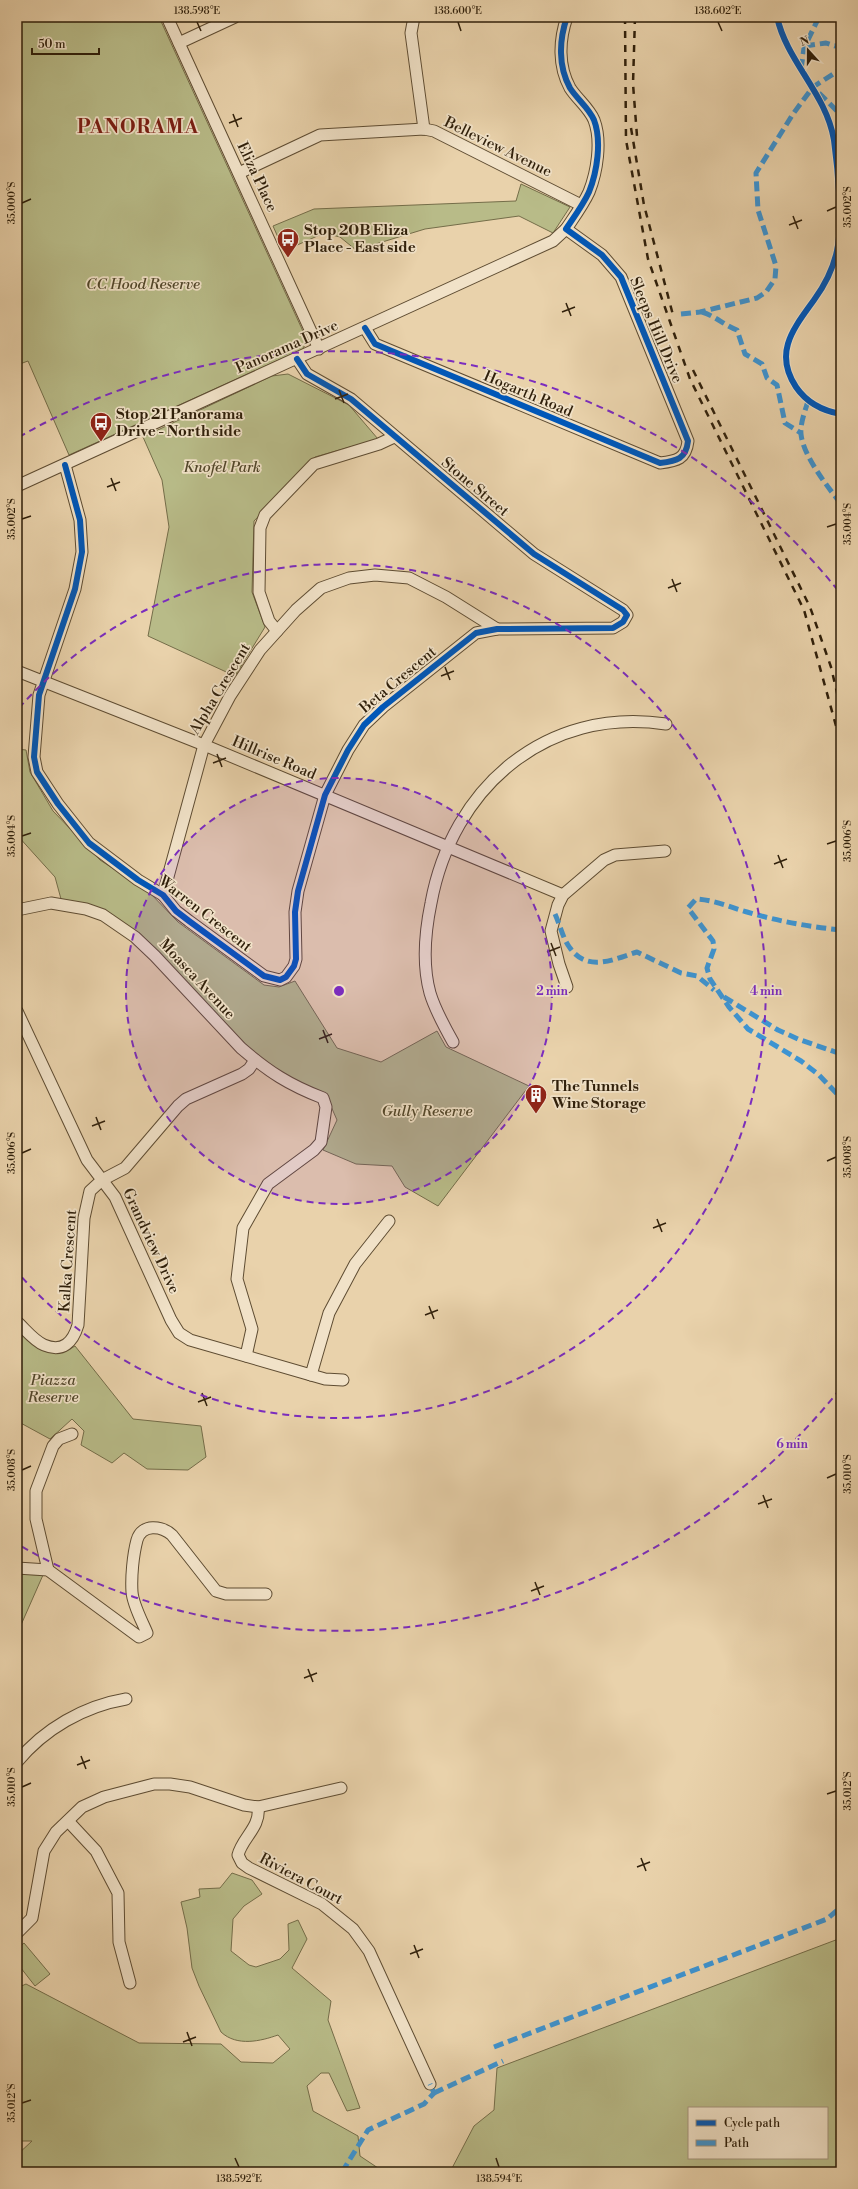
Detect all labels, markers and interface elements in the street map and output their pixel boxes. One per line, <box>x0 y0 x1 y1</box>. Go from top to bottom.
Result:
text: 138.598°E <box>174 5 220 17</box>
text: 138.600°E <box>434 5 482 17</box>
text: 138.602°E <box>695 5 742 17</box>
scale bar <box>32 30 99 56</box>
north arrow <box>788 30 828 70</box>
text: N <box>798 33 812 50</box>
text: 50 m <box>38 37 66 52</box>
street label: Belleview Avenue <box>440 112 555 181</box>
district label: PANORAMA <box>77 115 199 139</box>
street label: Eliza Place <box>233 139 281 215</box>
text: 35.000°S <box>6 181 18 224</box>
text: 35.002°S <box>842 186 854 228</box>
place label: Stop 20B Eliza Place - East side <box>304 221 416 257</box>
bus stop icon: Stop 20B Eliza Place - East side <box>275 226 301 259</box>
street label: Sleeps Hill Drive <box>625 274 687 386</box>
park label: CC Hood Reserve <box>86 275 200 294</box>
street label: Panorama Drive <box>233 316 341 378</box>
street label: Hogarth Road <box>481 367 576 421</box>
place label: Stop 21 Panorama Drive - North side <box>116 405 244 441</box>
bus stop icon: Stop 21 Panorama Drive - North side <box>88 410 114 443</box>
street label: Stone Street <box>437 453 513 521</box>
park label: Knofel Park <box>183 458 261 477</box>
text: 35.002°S <box>6 498 18 540</box>
text: 35.004°S <box>842 503 854 545</box>
street label: Alpha Crescent <box>185 639 255 739</box>
street label: Beta Crescent <box>355 642 441 718</box>
street label: Hillrise Road <box>229 732 319 784</box>
text: 35.004°S <box>6 815 18 857</box>
text: 35.006°S <box>842 820 854 862</box>
street label: Warren Crescent <box>154 871 256 957</box>
street label: Moasca Avenue <box>155 935 239 1023</box>
centre of rings <box>332 984 346 998</box>
text: 2 min <box>536 984 568 999</box>
text: 4 min <box>750 984 783 999</box>
place label: The Tunnels Wine Storage <box>551 1077 646 1113</box>
building icon: The Tunnels Wine Storage <box>523 1082 549 1115</box>
park label: Gully Reserve <box>382 1102 472 1121</box>
text: 35.006°S <box>6 1132 18 1174</box>
text: 35.008°S <box>842 1136 854 1178</box>
street label: Grandview Drive <box>118 1185 184 1297</box>
street label: Kalka Crescent <box>55 1208 81 1313</box>
park label: Piazza Reserve <box>27 1371 78 1407</box>
text: 6 min <box>776 1437 808 1452</box>
text: 35.008°S <box>6 1449 18 1491</box>
text: 35.010°S <box>842 1454 854 1494</box>
text: 35.010°S <box>6 1767 18 1807</box>
text: 35.012°S <box>842 1771 854 1811</box>
street label: Riviera Court <box>256 1849 347 1909</box>
text: 35.012°S <box>6 2083 18 2123</box>
legend <box>688 2107 828 2159</box>
text: Cycle path <box>724 2116 780 2131</box>
text: Path <box>724 2136 749 2151</box>
text: 138.592°E <box>216 2173 262 2185</box>
text: 138.594°E <box>476 2173 522 2185</box>

